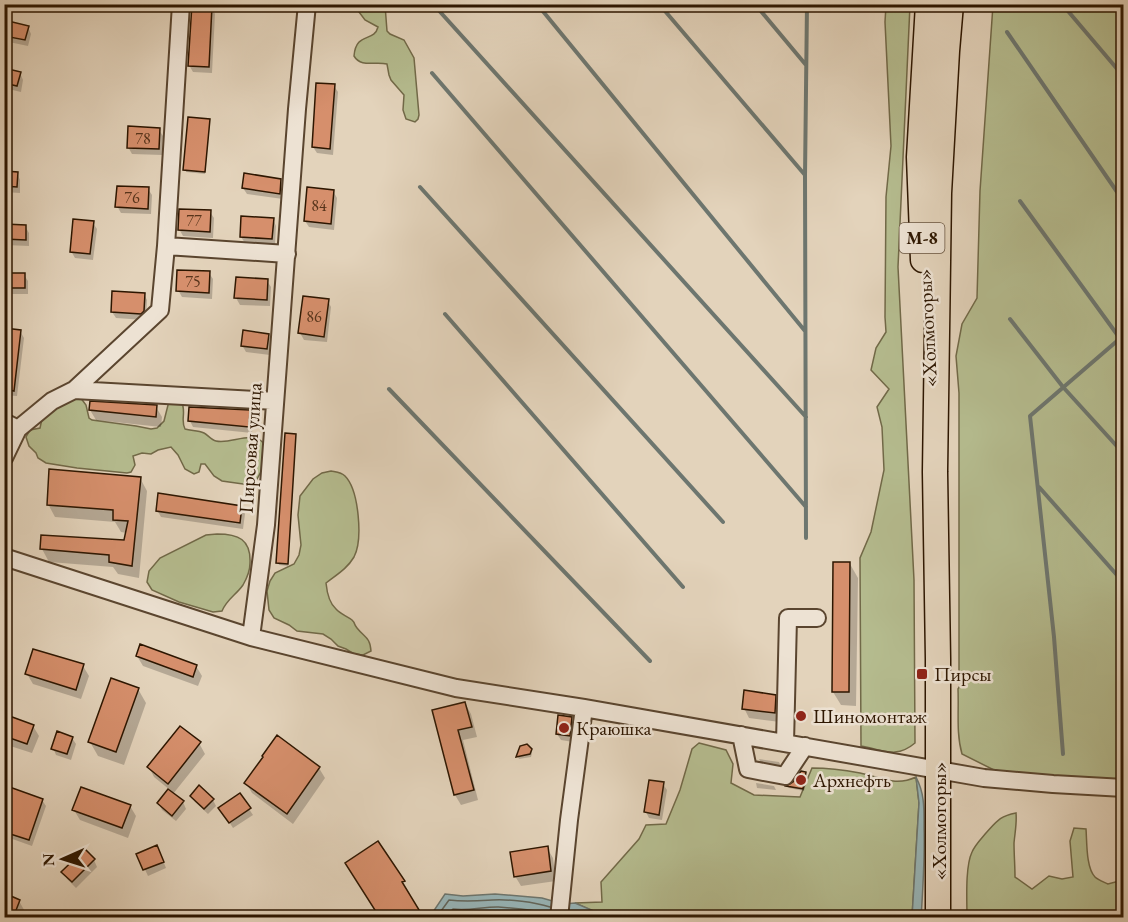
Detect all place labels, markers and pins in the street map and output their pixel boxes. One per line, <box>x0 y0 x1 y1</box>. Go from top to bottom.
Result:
place label: Пирсы <box>934 661 992 687</box>
marker: Пирсы <box>915 667 929 681</box>
place label: Шиномонтаж <box>813 703 927 729</box>
marker: Шиномонтаж <box>794 709 808 723</box>
place label: Краюшка <box>576 715 651 741</box>
marker: Краюшка <box>557 721 571 735</box>
place label: Архнефть <box>812 767 891 793</box>
marker: Архнефть <box>794 773 808 787</box>

